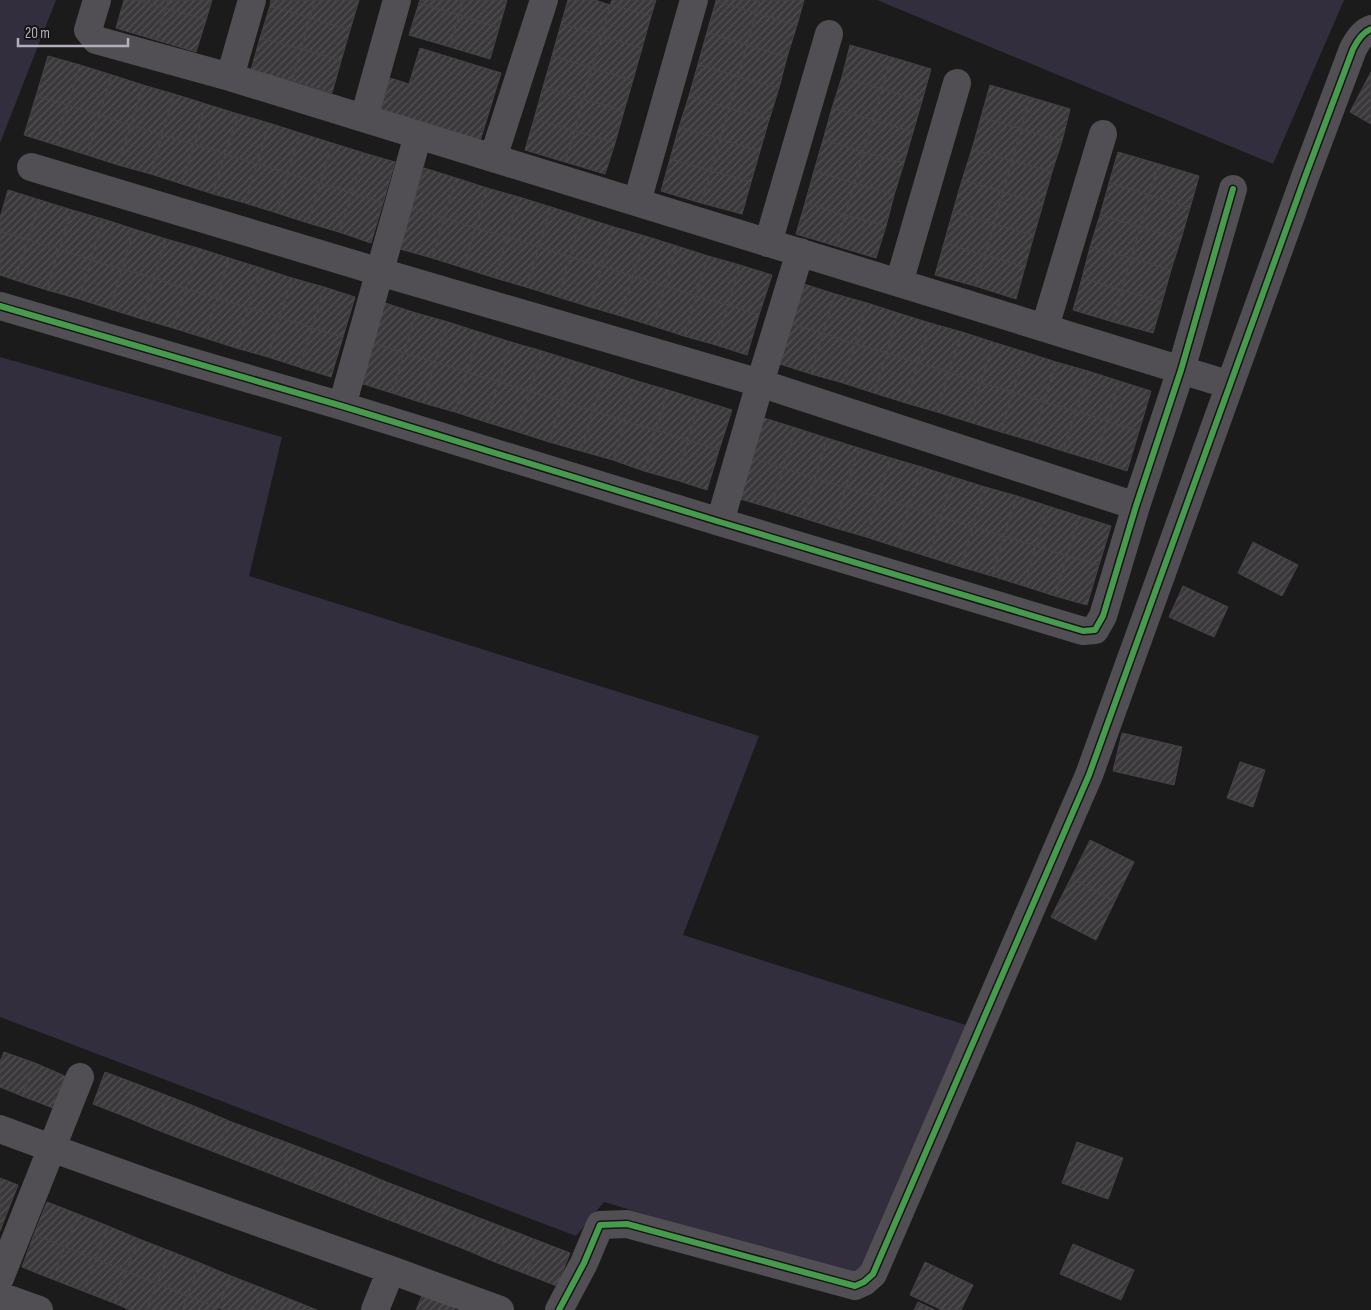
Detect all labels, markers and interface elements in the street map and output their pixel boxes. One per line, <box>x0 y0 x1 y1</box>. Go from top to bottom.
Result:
scale bar <box>18 15 128 47</box>
text: 20 m <box>25 24 50 43</box>

